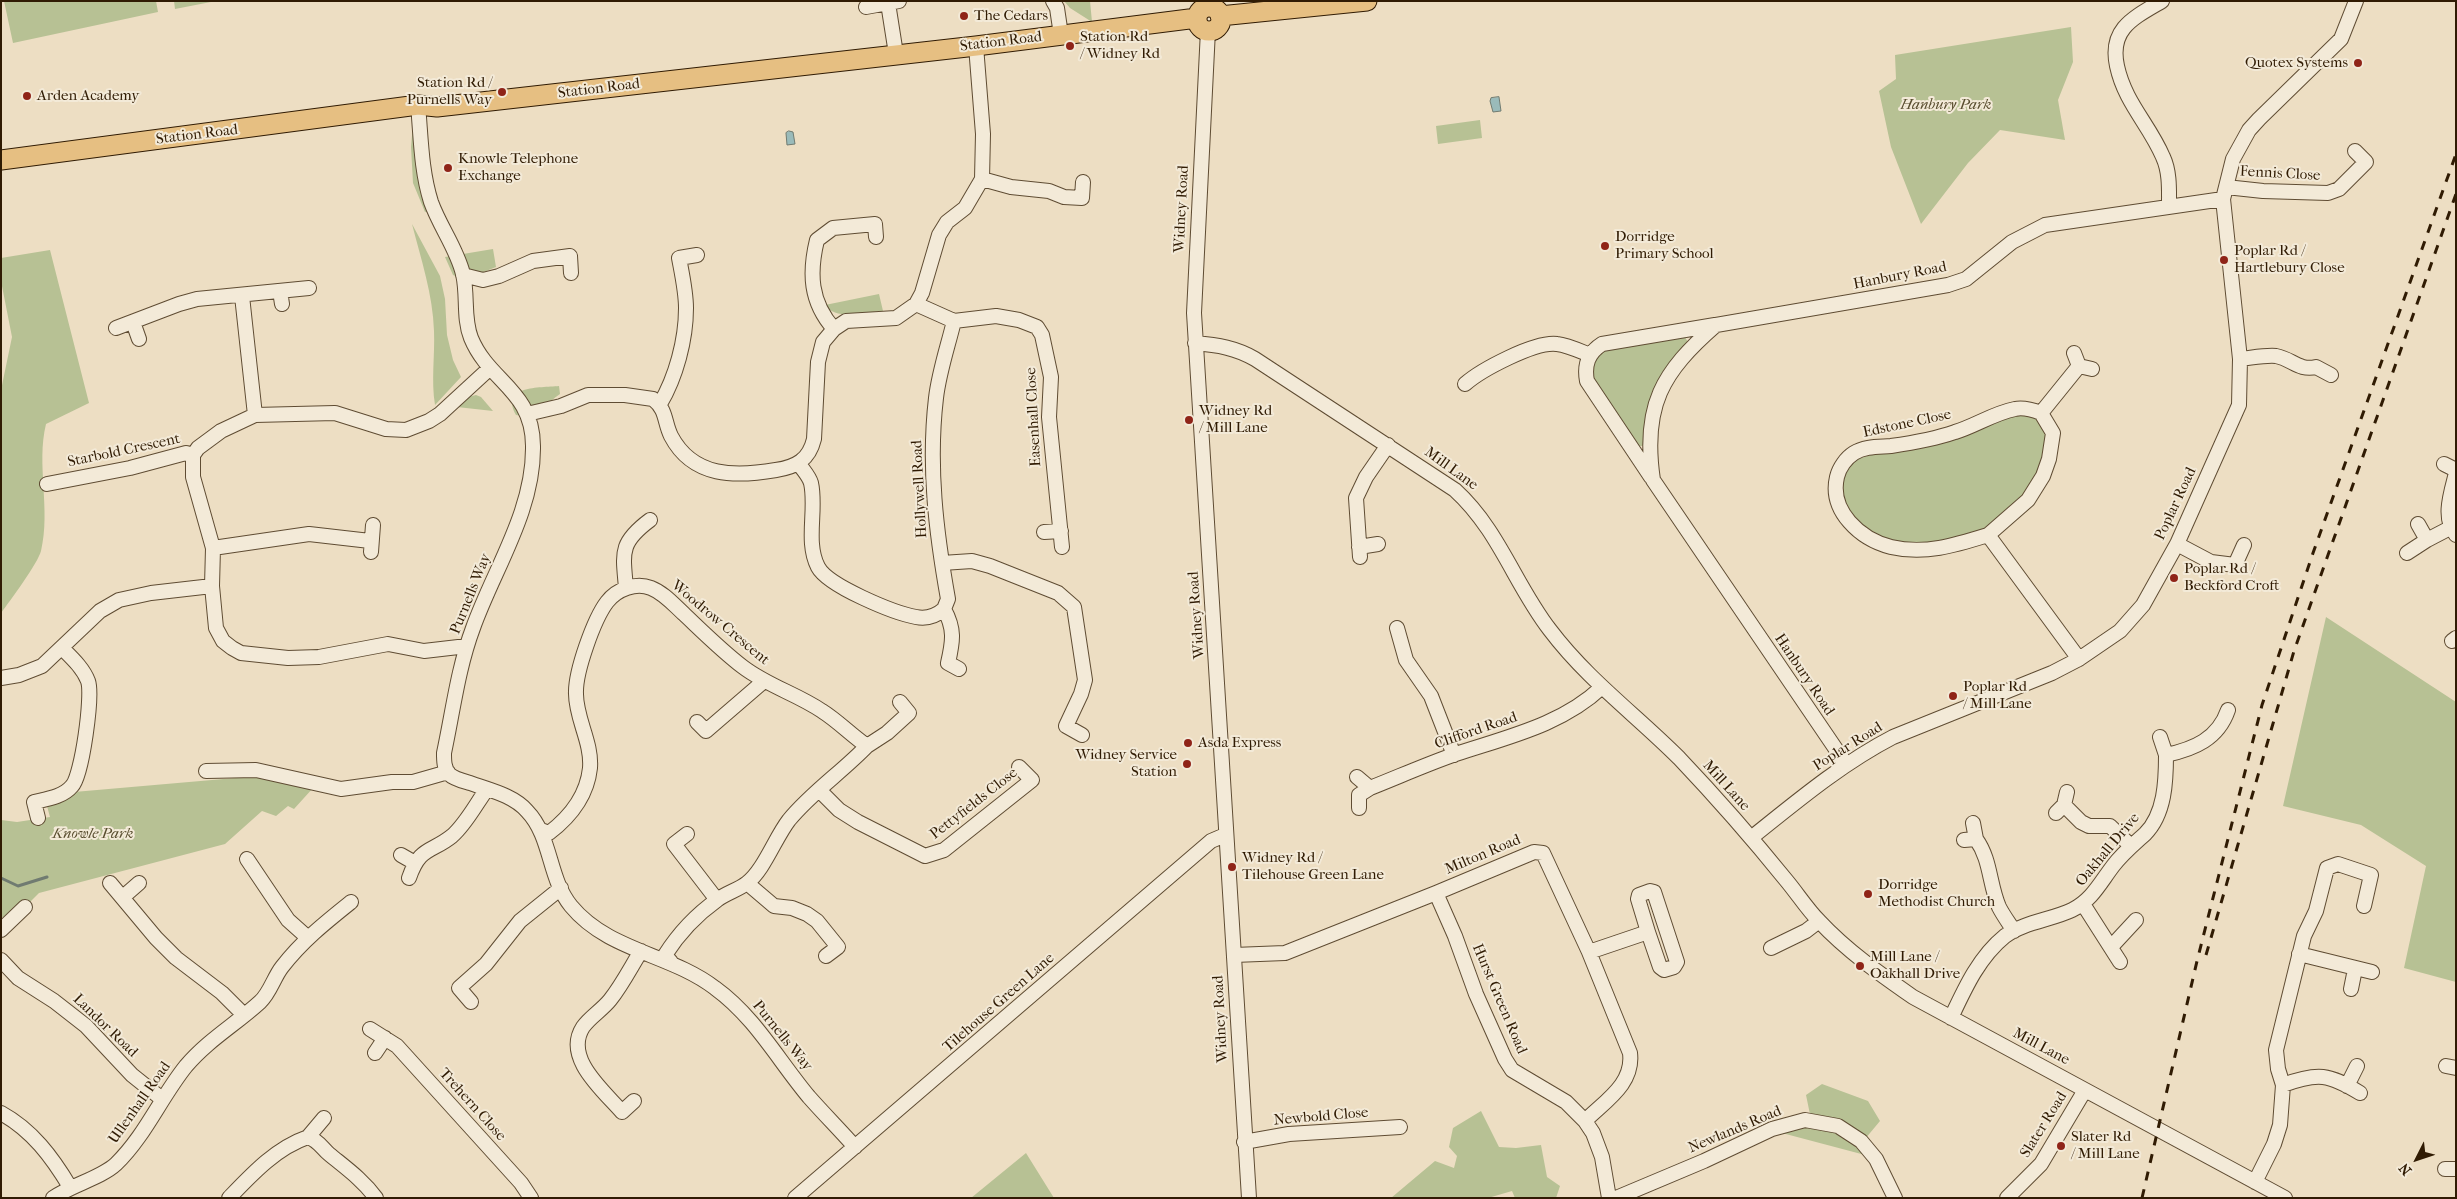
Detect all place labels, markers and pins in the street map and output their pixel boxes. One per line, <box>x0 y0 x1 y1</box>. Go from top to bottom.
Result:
place label: The Cedars <box>974 7 1048 25</box>
marker: The Cedars <box>958 10 970 22</box>
place label: Station Rd / Widney Rd <box>1080 28 1160 63</box>
marker: Station Rd / Widney Rd <box>1064 40 1076 52</box>
place label: Quotex Systems <box>2245 54 2348 72</box>
marker: Quotex Systems <box>2352 57 2364 69</box>
place label: Station Rd / Purnells Way <box>407 74 492 109</box>
marker: Station Rd / Purnells Way <box>496 86 508 98</box>
place label: Arden Academy <box>37 87 139 105</box>
marker: Arden Academy <box>21 90 33 102</box>
place label: Knowle Telephone Exchange <box>458 150 578 185</box>
marker: Knowle Telephone Exchange <box>442 162 454 174</box>
place label: Dorridge Primary School <box>1615 228 1714 263</box>
marker: Dorridge Primary School <box>1599 240 1611 252</box>
place label: Poplar Rd / Hartlebury Close <box>2234 242 2345 277</box>
marker: Poplar Rd / Hartlebury Close <box>2218 254 2230 266</box>
place label: Widney Rd / Mill Lane <box>1199 402 1272 437</box>
marker: Widney Rd / Mill Lane <box>1183 414 1195 426</box>
place label: Poplar Rd / Beckford Croft <box>2184 560 2279 595</box>
marker: Poplar Rd / Beckford Croft <box>2168 572 2180 584</box>
place label: Poplar Rd / Mill Lane <box>1963 678 2032 713</box>
marker: Poplar Rd / Mill Lane <box>1947 690 1959 702</box>
place label: Asda Express <box>1198 734 1281 752</box>
marker: Asda Express <box>1182 737 1194 749</box>
place label: Widney Service Station <box>1075 746 1177 781</box>
marker: Widney Service Station <box>1181 758 1193 770</box>
place label: Widney Rd / Tilehouse Green Lane <box>1242 849 1384 884</box>
marker: Widney Rd / Tilehouse Green Lane <box>1226 861 1238 873</box>
place label: Dorridge Methodist Church <box>1878 876 1995 911</box>
marker: Dorridge Methodist Church <box>1862 888 1874 900</box>
place label: Mill Lane / Oakhall Drive <box>1870 948 1960 983</box>
marker: Mill Lane / Oakhall Drive <box>1854 960 1866 972</box>
place label: Slater Rd / Mill Lane <box>2071 1128 2140 1163</box>
marker: Slater Rd / Mill Lane <box>2055 1140 2067 1152</box>

